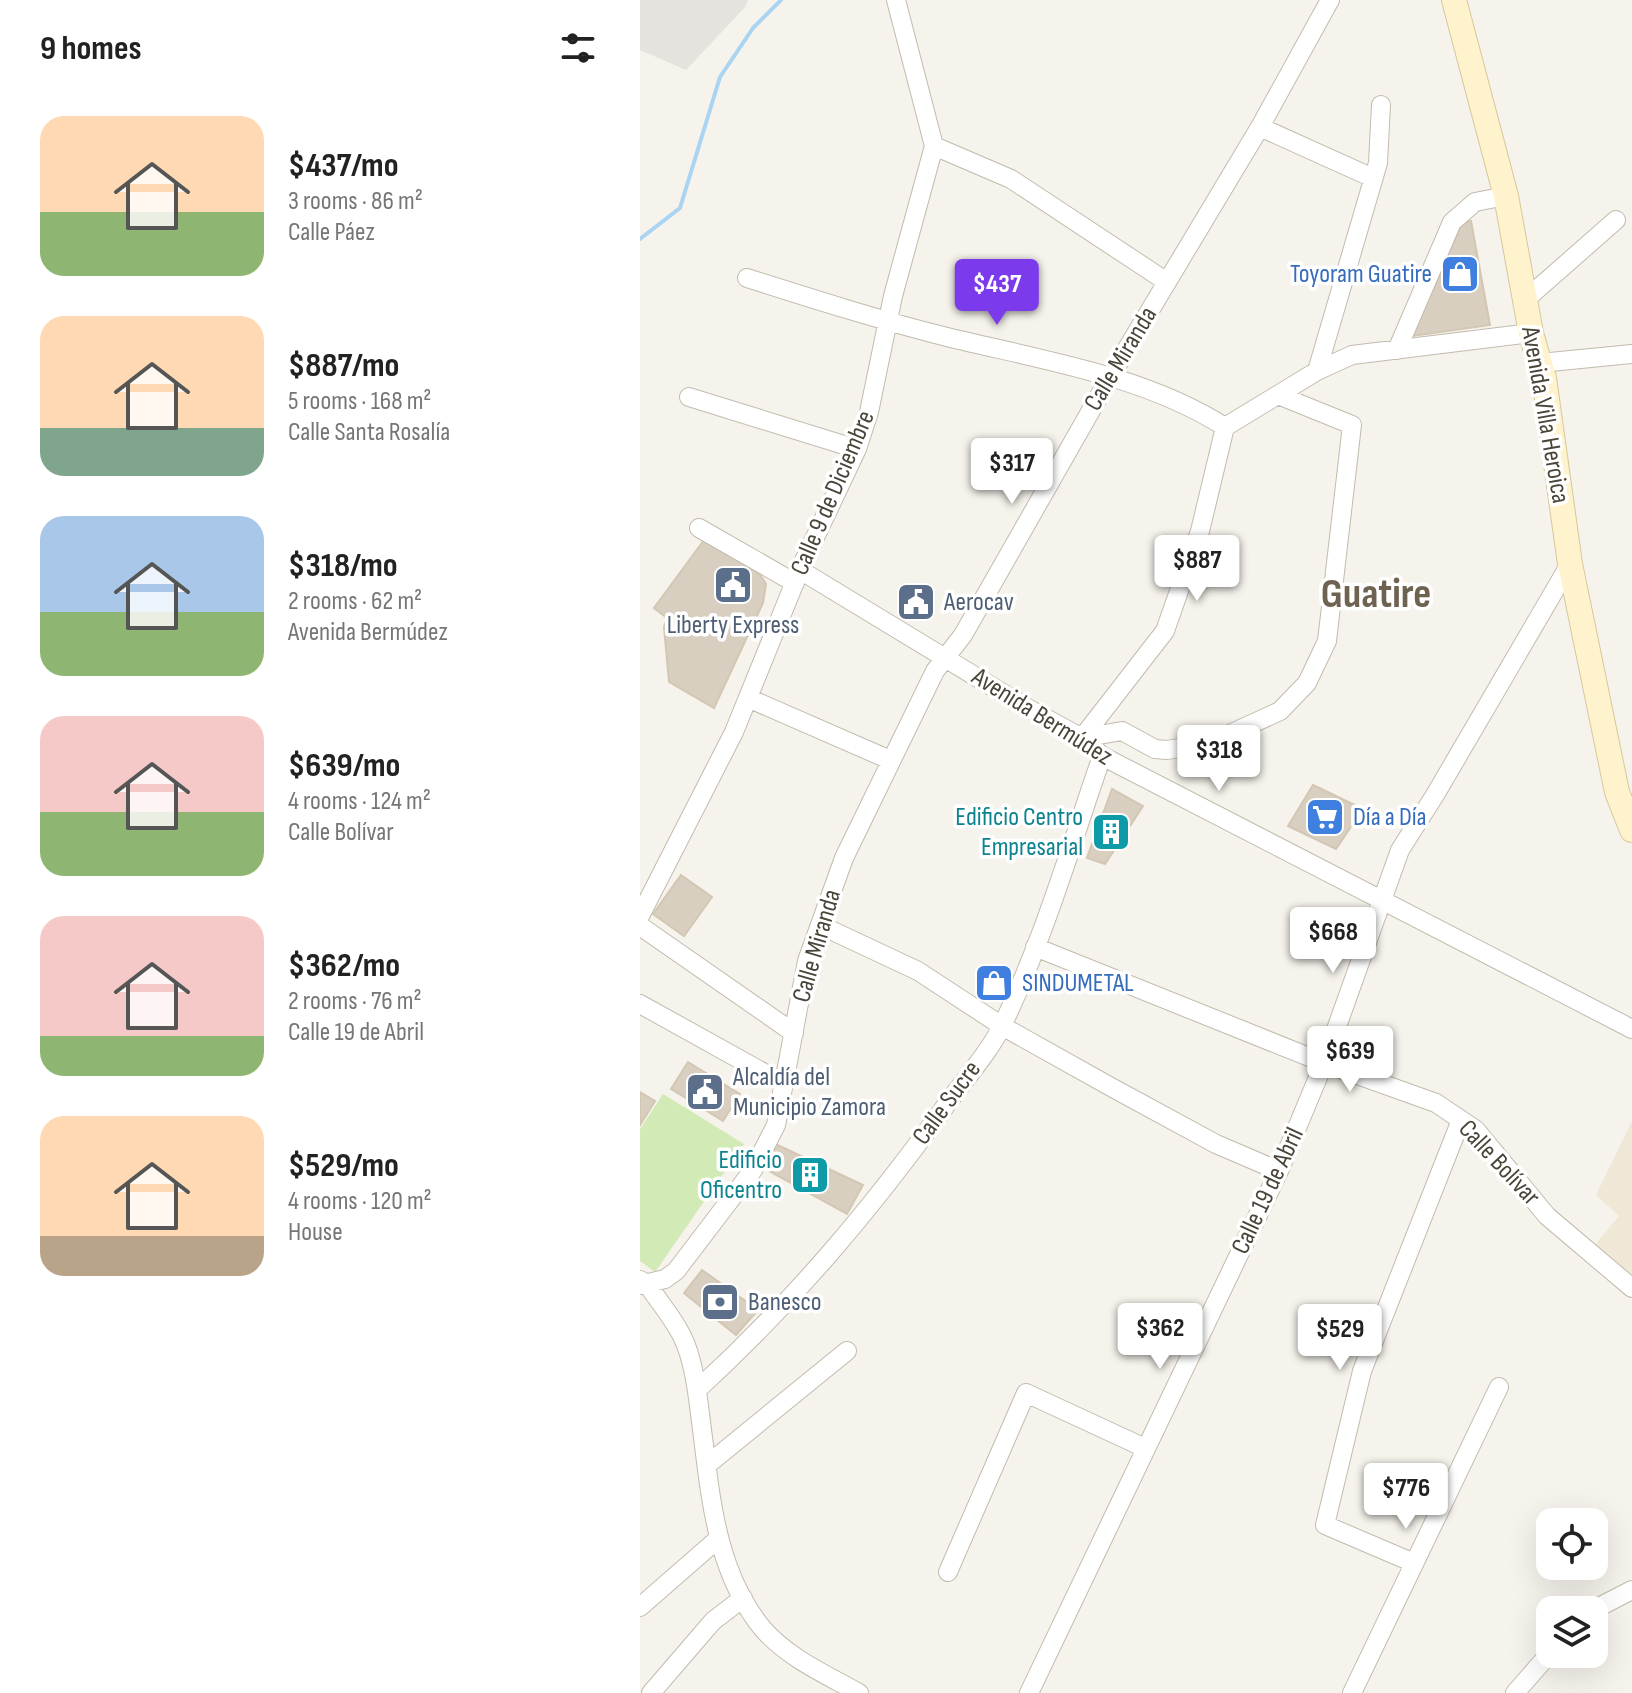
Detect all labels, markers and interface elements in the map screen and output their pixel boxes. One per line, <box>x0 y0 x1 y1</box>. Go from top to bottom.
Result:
icon: filters <box>556 26 600 70</box>
text: 9 homes <box>40 28 141 69</box>
text: $437/mo <box>288 145 398 186</box>
icon: home <box>104 148 200 244</box>
text: 3 rooms · 86 m² <box>288 186 423 217</box>
text: Calle Páez <box>288 217 375 248</box>
shop icon: Toyoram Guatire <box>1439 253 1481 295</box>
pin: $437 <box>950 259 1044 327</box>
place label: Toyoram Guatire <box>1290 259 1432 290</box>
text: $437 <box>973 269 1021 300</box>
street label: Calle Miranda <box>1078 301 1164 417</box>
street label: Avenida Villa Heroica <box>1514 323 1576 506</box>
text: $887/mo <box>288 345 399 386</box>
icon: home <box>104 348 200 444</box>
text: 5 rooms · 168 m² <box>288 386 431 417</box>
street label: Calle 9 de Diciembre <box>784 406 882 580</box>
text: Calle Santa Rosalía <box>288 417 450 448</box>
pin: $317 <box>965 438 1059 506</box>
text: $317 <box>989 448 1035 479</box>
pin: $887 <box>1150 535 1244 603</box>
text: $318/mo <box>288 545 398 586</box>
text: $887 <box>1172 545 1222 576</box>
icon: home <box>104 548 200 644</box>
public building icon: Liberty Express <box>712 564 754 606</box>
district label: Guatire <box>1321 569 1431 620</box>
public building icon: Aerocav <box>895 581 937 623</box>
text: 2 rooms · 62 m² <box>288 586 422 617</box>
place label: Aerocav <box>943 587 1014 618</box>
place label: Liberty Express <box>667 610 799 641</box>
text: Avenida Bermúdez <box>288 617 448 648</box>
street label: Avenida Bermúdez <box>965 661 1118 772</box>
pin: $318 <box>1172 725 1266 793</box>
text: $318 <box>1195 735 1243 766</box>
text: $639/mo <box>288 745 400 786</box>
icon: home <box>104 748 200 844</box>
text: 4 rooms · 124 m² <box>288 786 431 817</box>
supermarket icon: Día a Día <box>1304 796 1346 838</box>
place label: Edificio Centro Empresarial <box>955 802 1083 863</box>
place label: Día a Día <box>1353 802 1427 833</box>
building icon: Edificio Centro Empresarial <box>1090 811 1132 853</box>
text: Calle Bolívar <box>288 817 394 848</box>
street label: Calle Miranda <box>786 886 848 1006</box>
pin: $668 <box>1286 907 1380 975</box>
text: $668 <box>1308 917 1358 948</box>
text: $362/mo <box>288 945 400 986</box>
icon: home <box>104 948 200 1044</box>
shop icon: SINDUMETAL <box>973 962 1015 1004</box>
place label: SINDUMETAL <box>1022 968 1134 999</box>
text: 2 rooms · 76 m² <box>288 986 422 1017</box>
text: Calle 19 de Abril <box>288 1017 424 1048</box>
pin: $639 <box>1303 1026 1397 1094</box>
text: $639 <box>1325 1036 1375 1067</box>
street label: Calle Sucre <box>906 1055 988 1151</box>
place label: Alcaldía del Municipio Zamora <box>732 1062 886 1123</box>
public building icon: Alcaldía del Municipio Zamora <box>684 1071 726 1113</box>
street label: Calle Bolívar <box>1452 1114 1547 1213</box>
street label: Calle 19 de Abril <box>1225 1123 1311 1259</box>
text: $529/mo <box>288 1145 399 1186</box>
place label: Edificio Oficentro <box>700 1145 782 1206</box>
icon: home <box>104 1148 200 1244</box>
building icon: Edificio Oficentro <box>789 1154 831 1196</box>
text: 4 rooms · 120 m² <box>288 1186 432 1217</box>
text: House <box>288 1217 343 1248</box>
bank icon: Banesco <box>699 1281 741 1323</box>
place label: Banesco <box>748 1287 822 1318</box>
pin: $362 <box>1113 1303 1207 1371</box>
pin: $529 <box>1293 1304 1387 1372</box>
text: $362 <box>1136 1313 1184 1344</box>
text: $529 <box>1316 1314 1364 1345</box>
pin: $776 <box>1359 1463 1453 1531</box>
text: $776 <box>1382 1473 1430 1504</box>
map controls <box>1536 1508 1608 1668</box>
button: locate <box>1536 1508 1608 1580</box>
button: layers <box>1536 1596 1608 1668</box>

